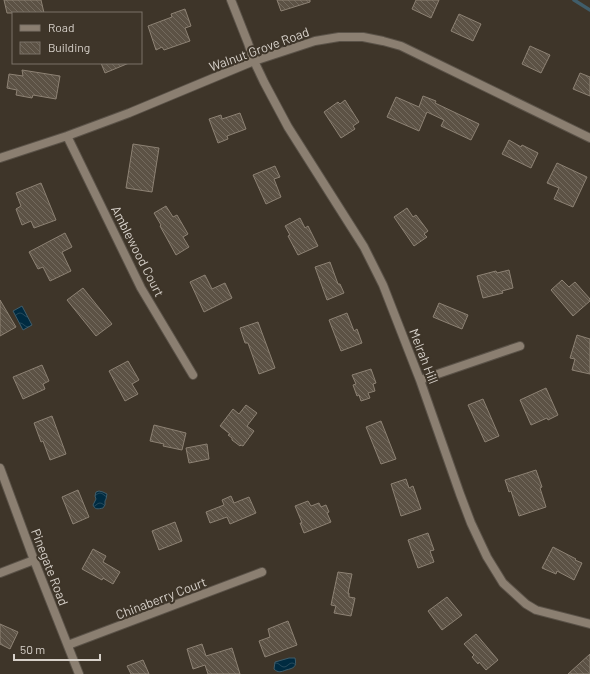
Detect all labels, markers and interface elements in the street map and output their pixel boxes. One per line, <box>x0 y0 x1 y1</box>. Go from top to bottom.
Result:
legend <box>12 12 142 64</box>
text: Road <box>48 20 75 34</box>
street label: Walnut Grove Road <box>207 23 311 75</box>
text: Building <box>48 40 90 54</box>
street label: Amblewood Court <box>108 203 168 299</box>
street label: Melrah Hill <box>406 326 442 386</box>
street label: Pinegate Road <box>28 526 72 608</box>
street label: Chinaberry Court <box>113 573 209 623</box>
scale bar <box>14 636 100 662</box>
text: 50 m <box>20 642 45 656</box>

